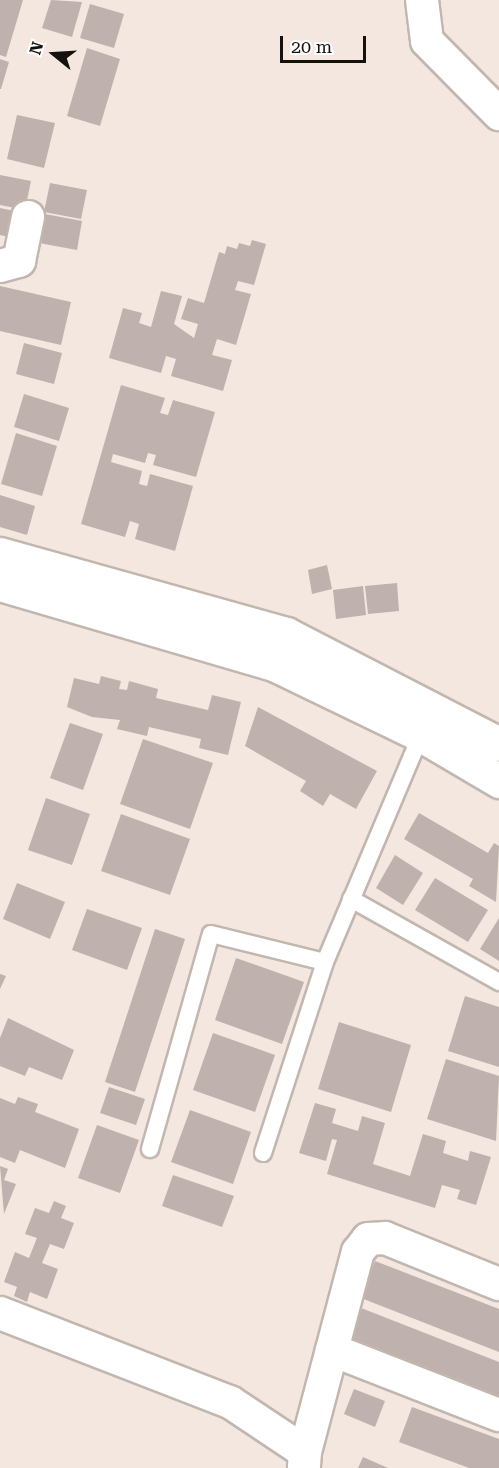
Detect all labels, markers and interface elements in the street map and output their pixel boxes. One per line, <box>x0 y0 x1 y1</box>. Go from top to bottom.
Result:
north arrow <box>24 24 84 84</box>
scale bar <box>283 24 368 62</box>
text: 20 m <box>291 36 332 57</box>
text: N <box>25 39 47 57</box>

